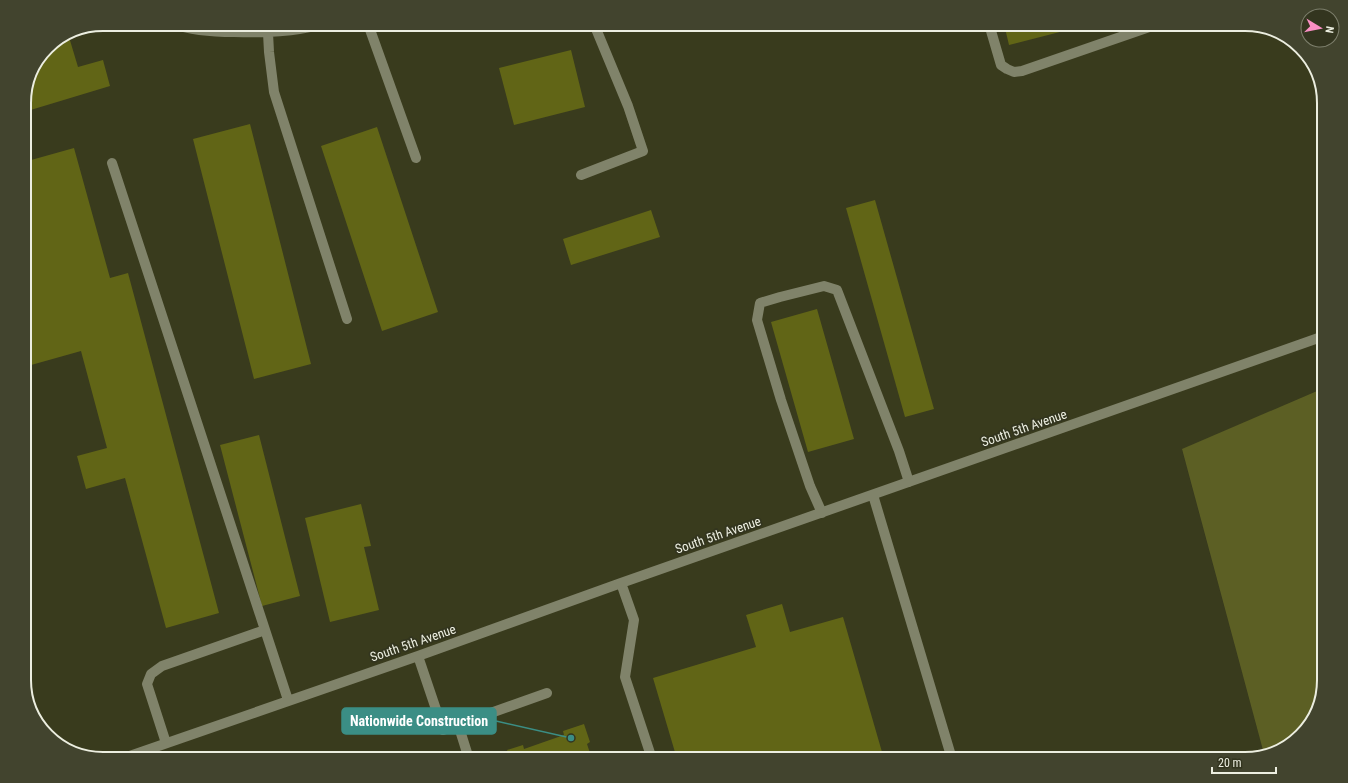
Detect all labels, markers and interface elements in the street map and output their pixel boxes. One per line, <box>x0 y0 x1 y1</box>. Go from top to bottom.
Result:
north arrow <box>1300 8 1340 48</box>
text: N <box>1322 25 1336 34</box>
street label: South 5th Avenue <box>979 406 1069 450</box>
street label: South 5th Avenue <box>673 513 763 557</box>
street label: South 5th Avenue <box>368 621 458 665</box>
callout: Nationwide Construction <box>342 708 496 734</box>
text: Nationwide Construction <box>350 713 488 729</box>
scale bar <box>1212 749 1276 775</box>
text: 20 m <box>1218 756 1242 770</box>

